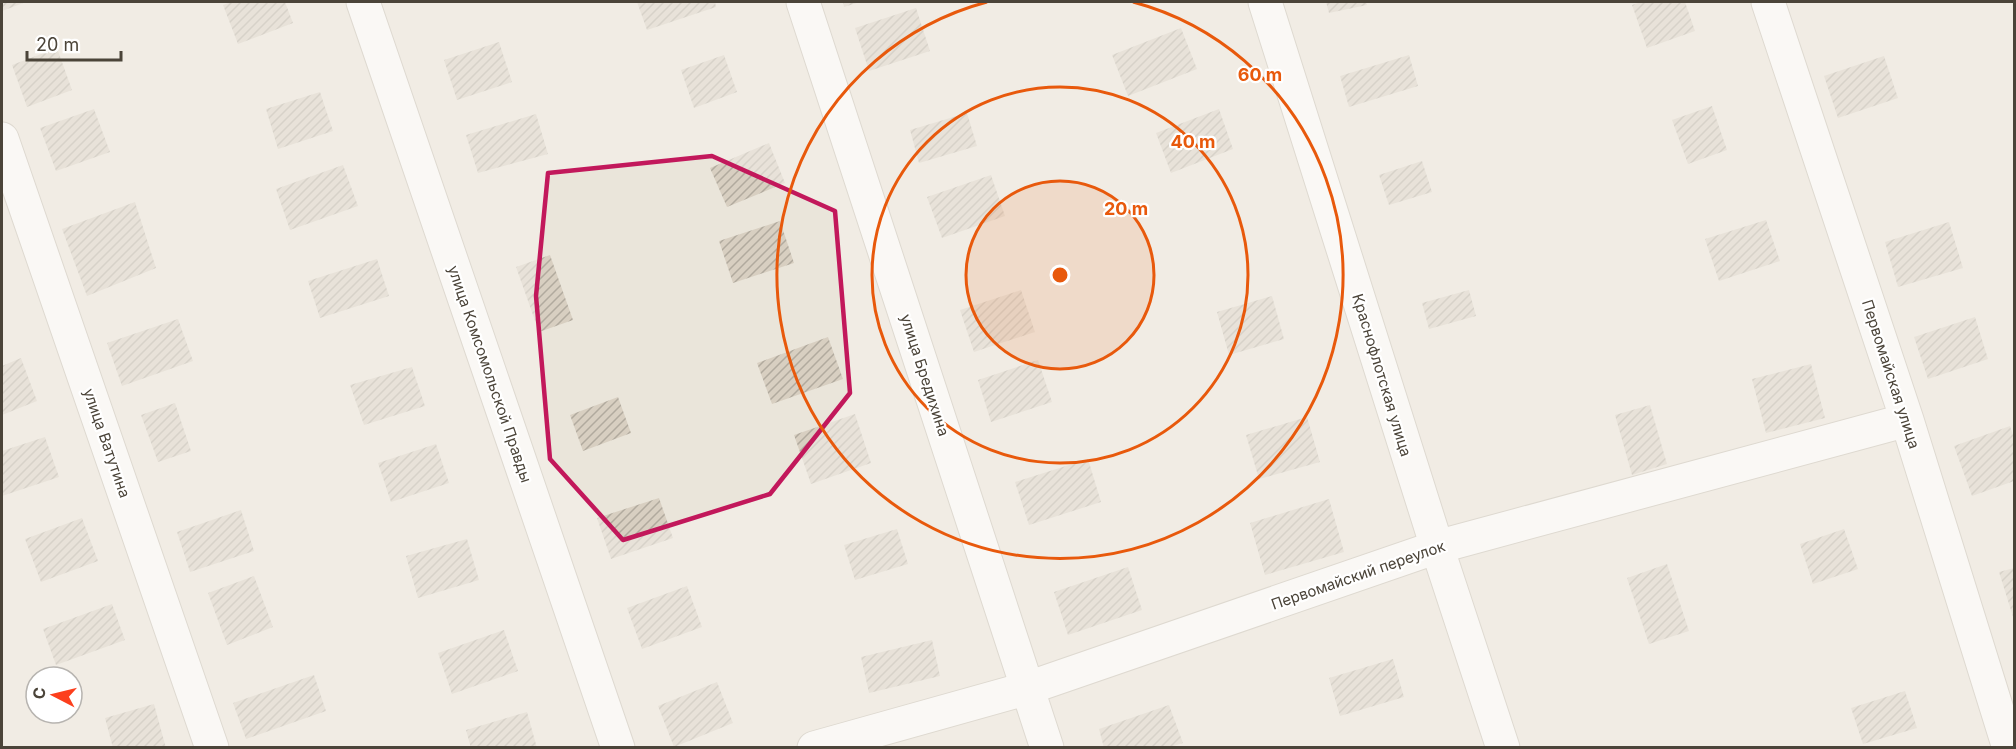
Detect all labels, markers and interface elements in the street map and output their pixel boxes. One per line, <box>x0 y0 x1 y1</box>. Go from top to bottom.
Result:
scale bar <box>27 24 122 62</box>
text: 20 m <box>36 34 79 55</box>
text: 60 m <box>1238 64 1282 85</box>
text: 40 m <box>1171 131 1216 152</box>
text: 20 m <box>1104 198 1148 219</box>
street label: улица Комсомольской Правды <box>444 263 536 485</box>
centre of rings <box>1050 265 1070 285</box>
street label: Краснофлотская улица <box>1348 291 1416 459</box>
street label: Первомайская улица <box>1858 297 1924 451</box>
street label: улица Бредихина <box>896 312 954 438</box>
street label: улица Ватутина <box>79 386 135 500</box>
street label: Первомайский переулок <box>1269 536 1447 614</box>
north arrow <box>24 665 84 725</box>
text: С <box>28 686 50 700</box>

